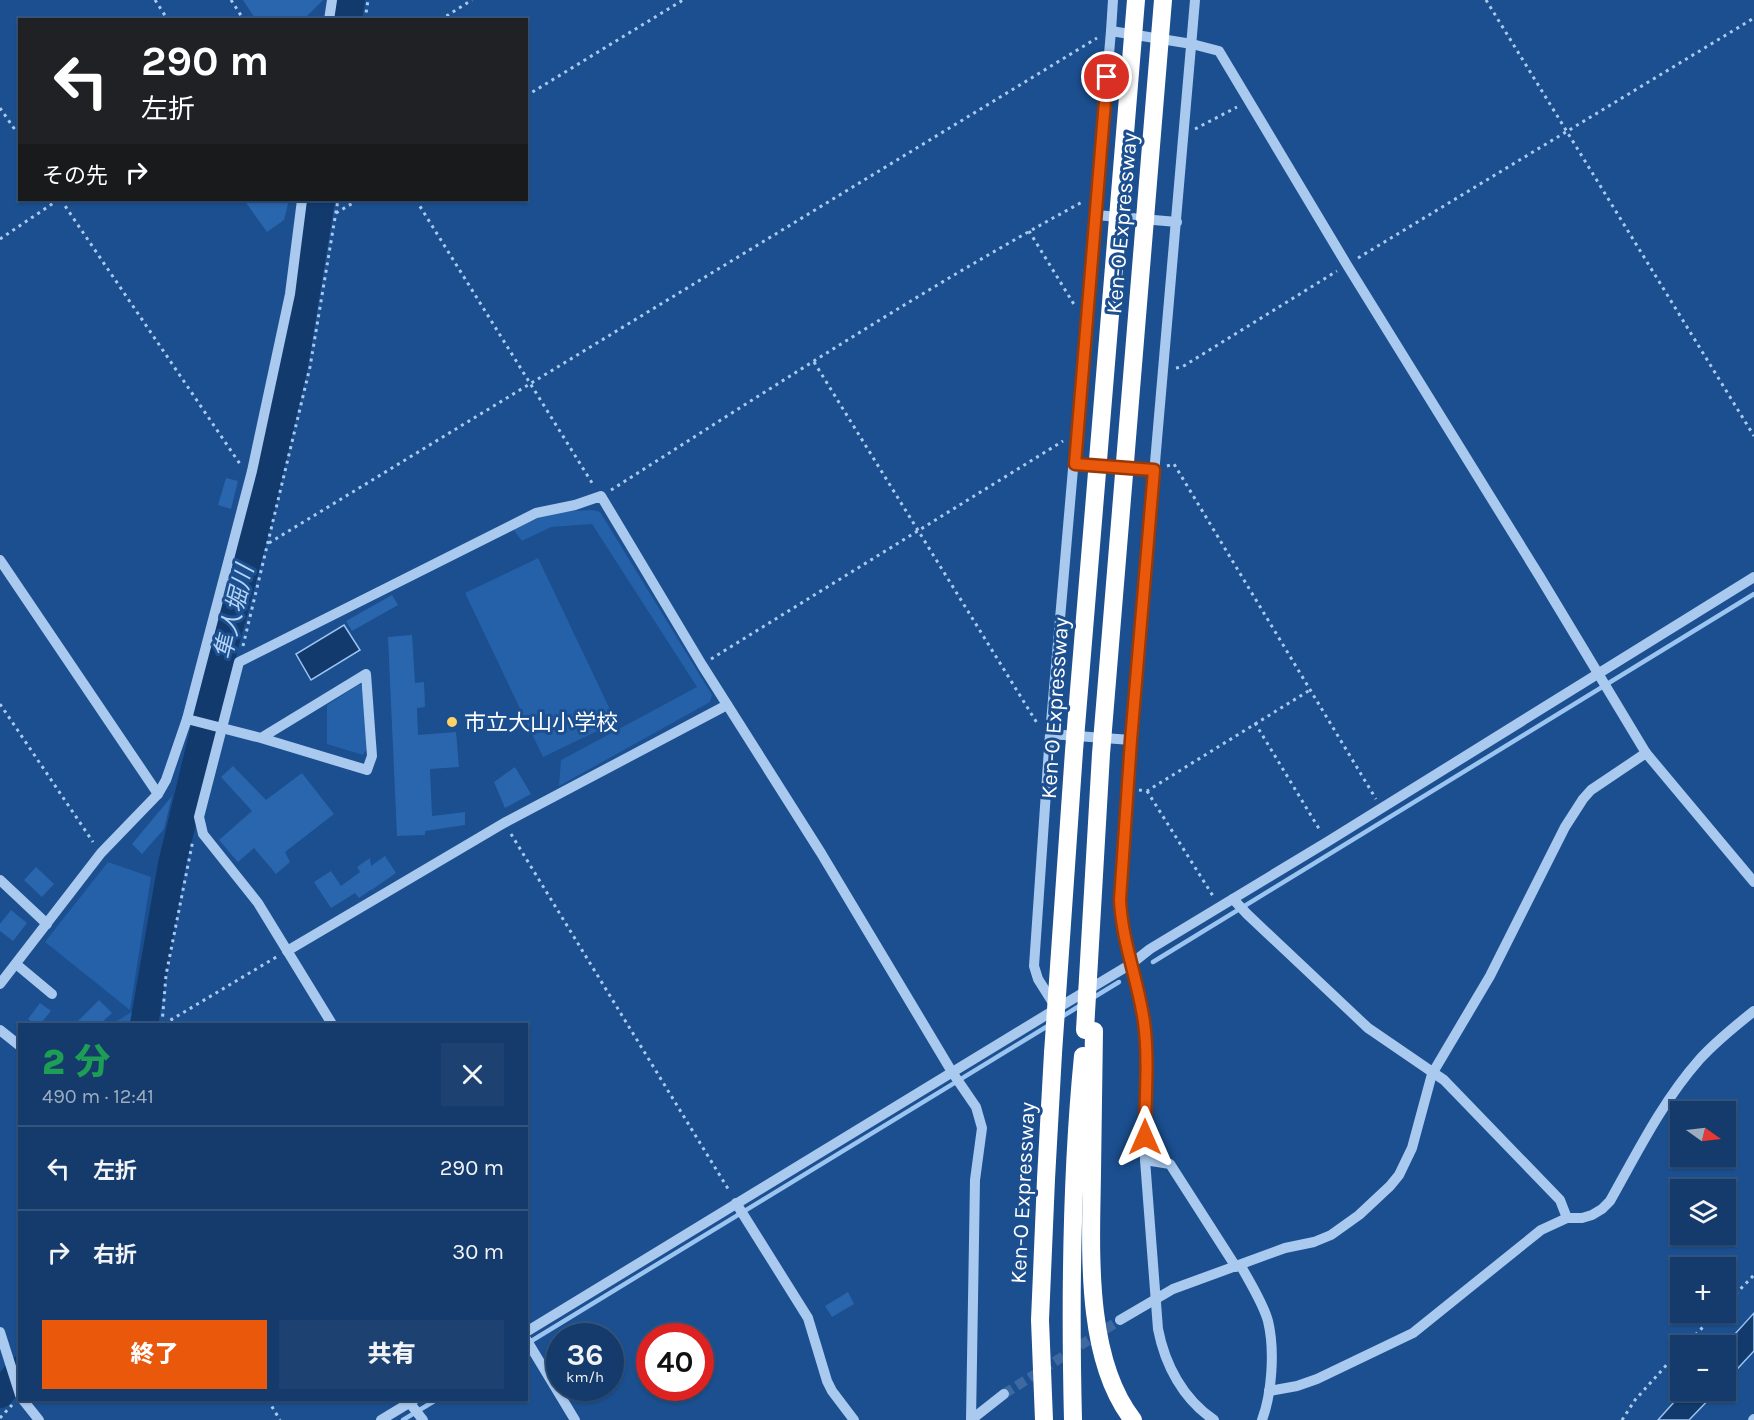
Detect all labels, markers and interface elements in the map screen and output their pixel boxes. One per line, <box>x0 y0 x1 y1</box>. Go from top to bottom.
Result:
text: 290 m <box>141 36 269 86</box>
icon: left <box>42 42 120 120</box>
pin <box>1081 51 1132 102</box>
icon: arrive <box>1090 60 1123 93</box>
text: 左折 <box>141 93 195 125</box>
street label: Ken-O Expressway <box>1101 131 1143 315</box>
icon: right <box>120 156 153 189</box>
text: その先 <box>42 163 108 189</box>
water label: 隼人堀川 <box>209 559 260 662</box>
street label: Ken-O Expressway <box>1036 616 1074 800</box>
place label: 市立大山小学校 <box>464 710 618 736</box>
marker: 市立大山小学校 <box>445 715 459 729</box>
text: 2 分 <box>42 1041 110 1083</box>
button: close <box>441 1043 504 1106</box>
text: 490 m · 12:41 <box>42 1085 154 1108</box>
street label: Ken-O Expressway <box>1005 1101 1041 1285</box>
north arrow <box>1670 1101 1736 1167</box>
map controls <box>1670 1101 1736 1401</box>
position arrow <box>1113 1105 1177 1169</box>
icon: left <box>42 1152 75 1185</box>
text: 290 m <box>440 1155 504 1181</box>
text: 左折 <box>93 1158 137 1184</box>
button: layers <box>1670 1179 1736 1245</box>
icon: right <box>42 1236 75 1269</box>
text: 30 m <box>452 1239 504 1265</box>
text: 右折 <box>93 1242 137 1268</box>
button: + <box>1670 1257 1736 1323</box>
button: 終了 <box>42 1320 267 1389</box>
button: 共有 <box>279 1320 504 1389</box>
speed limit sign: 40 <box>636 1323 714 1401</box>
button: − <box>1670 1335 1736 1401</box>
text: 36 <box>567 1337 603 1373</box>
text: km/h <box>566 1368 604 1386</box>

